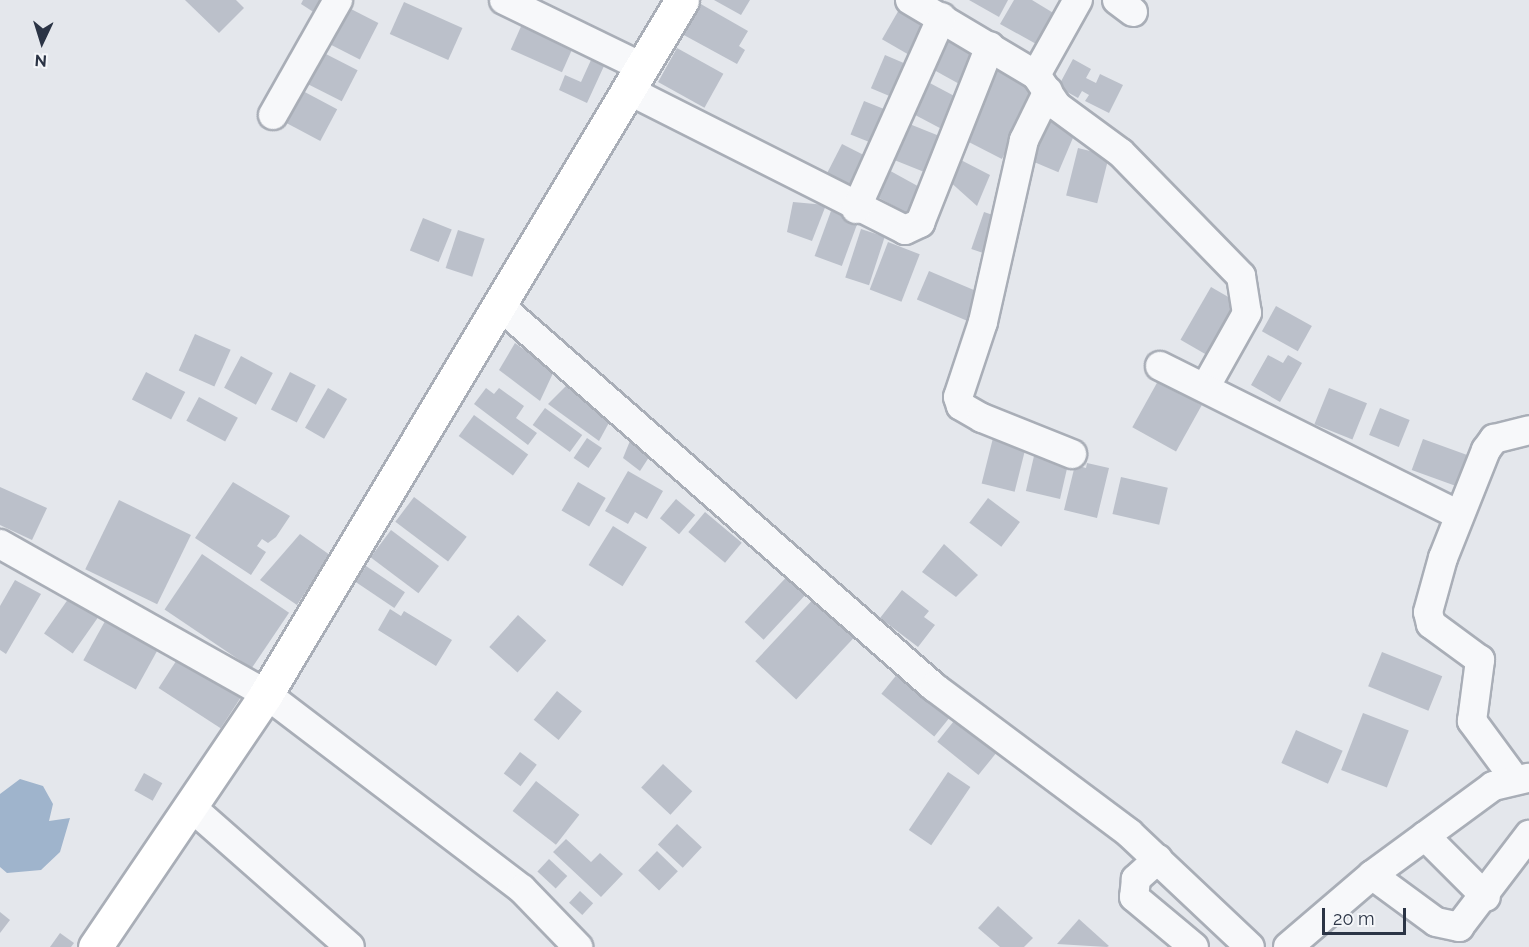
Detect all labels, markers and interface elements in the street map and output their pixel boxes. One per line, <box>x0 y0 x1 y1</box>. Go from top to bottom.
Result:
north arrow <box>12 12 72 72</box>
text: N <box>34 51 47 70</box>
scale bar <box>1325 896 1409 934</box>
text: 20 m <box>1333 908 1375 929</box>

